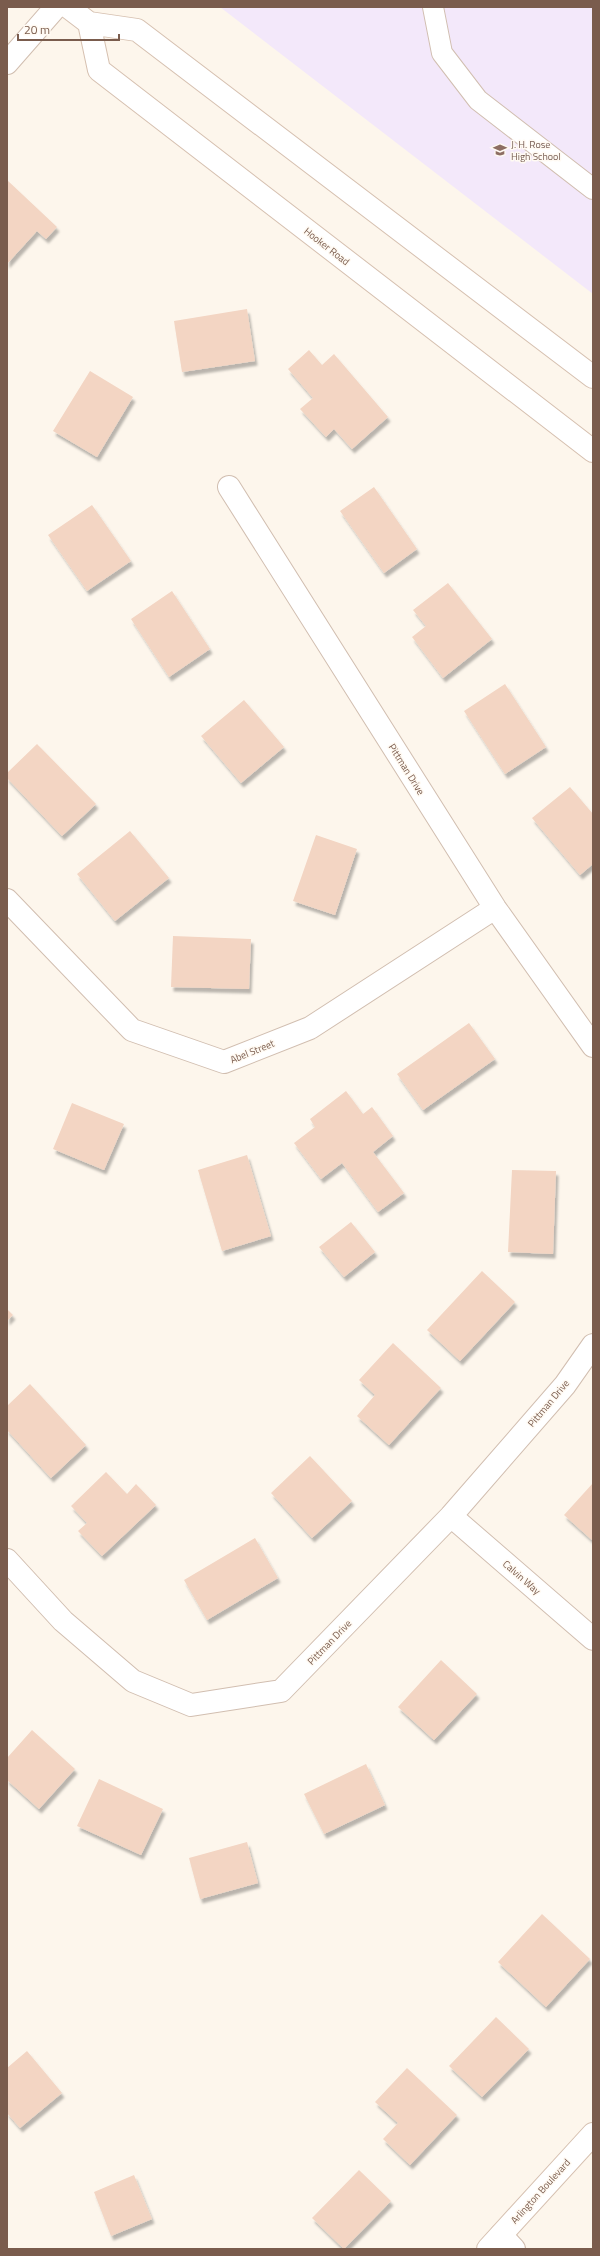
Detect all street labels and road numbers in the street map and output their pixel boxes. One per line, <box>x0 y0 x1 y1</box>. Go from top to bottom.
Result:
street label: Hooker Road <box>301 224 353 269</box>
street label: Pittman Drive <box>385 741 428 798</box>
street label: Abel Street <box>228 1036 277 1067</box>
street label: Pittman Drive <box>524 1376 573 1430</box>
street label: Calvin Way <box>499 1557 544 1598</box>
street label: Pittman Drive <box>304 1616 355 1668</box>
street label: Arlington Boulevard <box>507 2155 574 2227</box>

